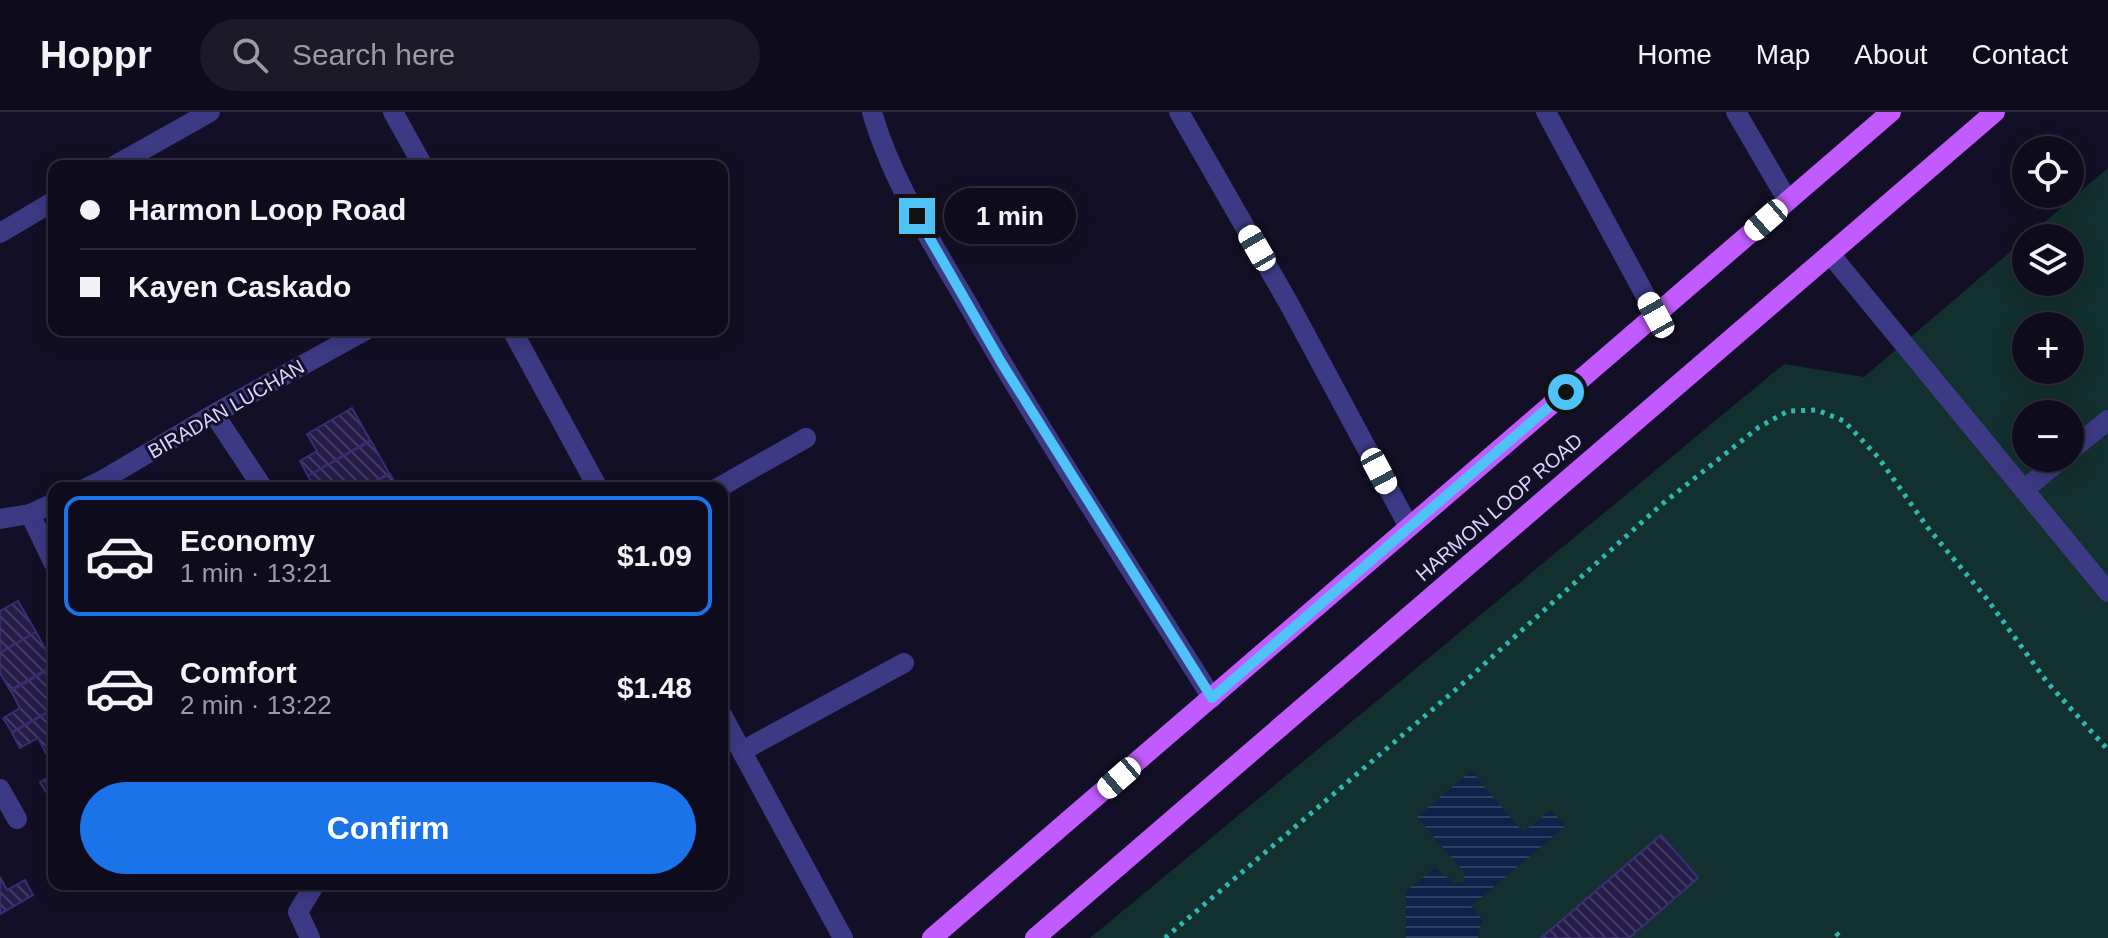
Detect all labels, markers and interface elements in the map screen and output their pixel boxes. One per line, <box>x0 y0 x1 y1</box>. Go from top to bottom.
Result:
search box <box>200 19 760 91</box>
icon: search <box>228 33 272 77</box>
text: Hoppr <box>40 34 152 76</box>
text: Search here <box>292 38 455 71</box>
text: Home <box>1637 39 1712 70</box>
text: Map <box>1756 39 1810 70</box>
text: About <box>1854 39 1928 70</box>
text: Contact <box>1972 39 2068 70</box>
map controls <box>2012 136 2084 472</box>
button: locate <box>2012 136 2084 208</box>
callout: 1 min <box>945 188 1077 244</box>
text: Harmon Loop Road <box>128 193 406 226</box>
car <box>1740 195 1792 245</box>
route end <box>899 198 935 234</box>
text: 1 min <box>976 201 1044 231</box>
car <box>1235 221 1279 275</box>
button: layers <box>2012 224 2084 296</box>
text: Kayen Caskado <box>128 270 351 303</box>
car <box>1634 288 1678 342</box>
button: + <box>2012 312 2084 384</box>
street label: BIRADAN LUCHAN <box>144 355 308 463</box>
route start <box>1548 374 1584 410</box>
button: − <box>2012 400 2084 472</box>
street label: HARMON LOOP ROAD <box>1411 429 1587 585</box>
car <box>1357 444 1401 498</box>
icon: car <box>84 520 156 592</box>
text: Economy <box>180 524 315 557</box>
text: $1.09 <box>617 539 692 572</box>
text: 1 min · 13:21 <box>180 558 332 588</box>
icon: car <box>84 652 156 724</box>
text: Comfort <box>180 656 297 689</box>
text: $1.48 <box>617 671 692 704</box>
text: 2 min · 13:22 <box>180 690 332 720</box>
car <box>1093 753 1145 803</box>
button: Confirm <box>80 782 696 874</box>

